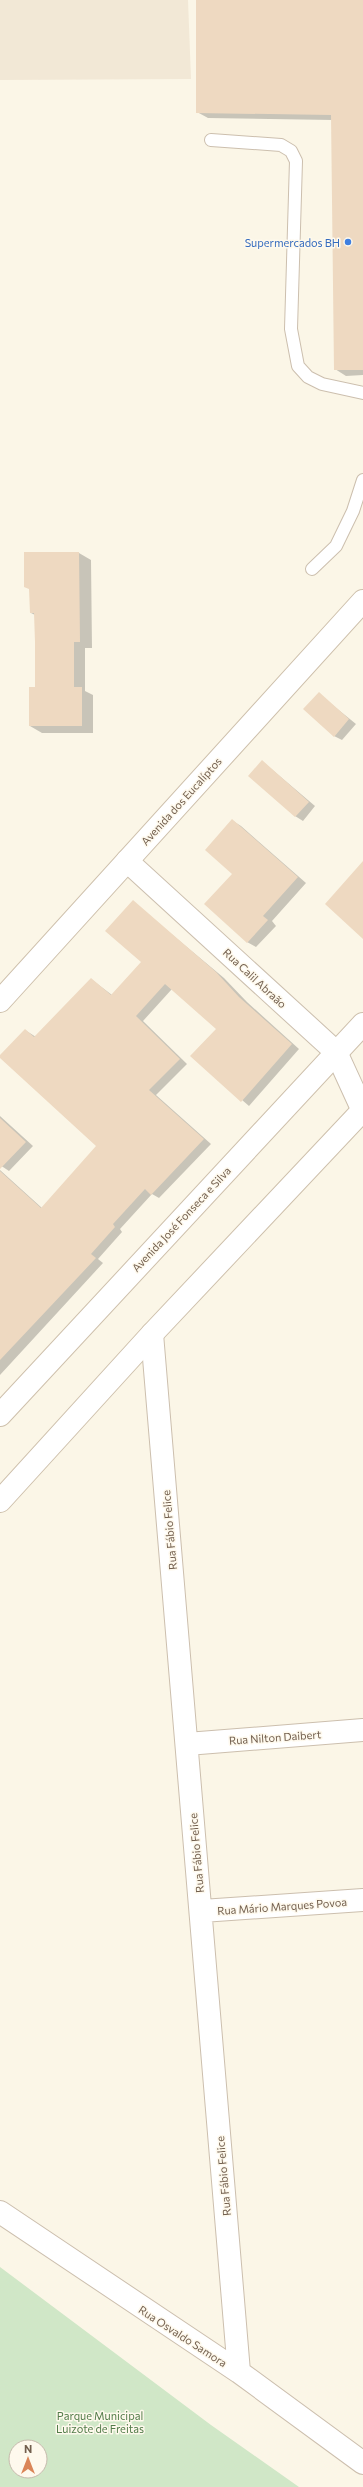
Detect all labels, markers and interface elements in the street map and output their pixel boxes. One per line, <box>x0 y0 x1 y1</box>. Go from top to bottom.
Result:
place label: Supermercados BH <box>245 236 340 249</box>
marker: Supermercados BH <box>343 237 353 247</box>
street label: Avenida dos Eucalíptos <box>138 754 224 848</box>
street label: Rua Calil Abraão <box>221 945 290 1011</box>
street label: Avenida José Fonseca e Silva <box>129 1164 234 1275</box>
street label: Rua Fábio Felice <box>159 1489 179 1570</box>
street label: Rua Nilton Daibert <box>228 1727 322 1747</box>
street label: Rua Fábio Felice <box>186 1812 206 1893</box>
street label: Rua Mário Marques Povoa <box>217 1895 347 1917</box>
street label: Rua Fábio Felice <box>213 2135 233 2216</box>
street label: Rua Osvaldo Samora <box>136 2303 230 2369</box>
park label: Parque Municipal Luizote de Freitas <box>56 2409 144 2435</box>
north arrow <box>8 2439 48 2479</box>
text: N <box>24 2442 32 2455</box>

